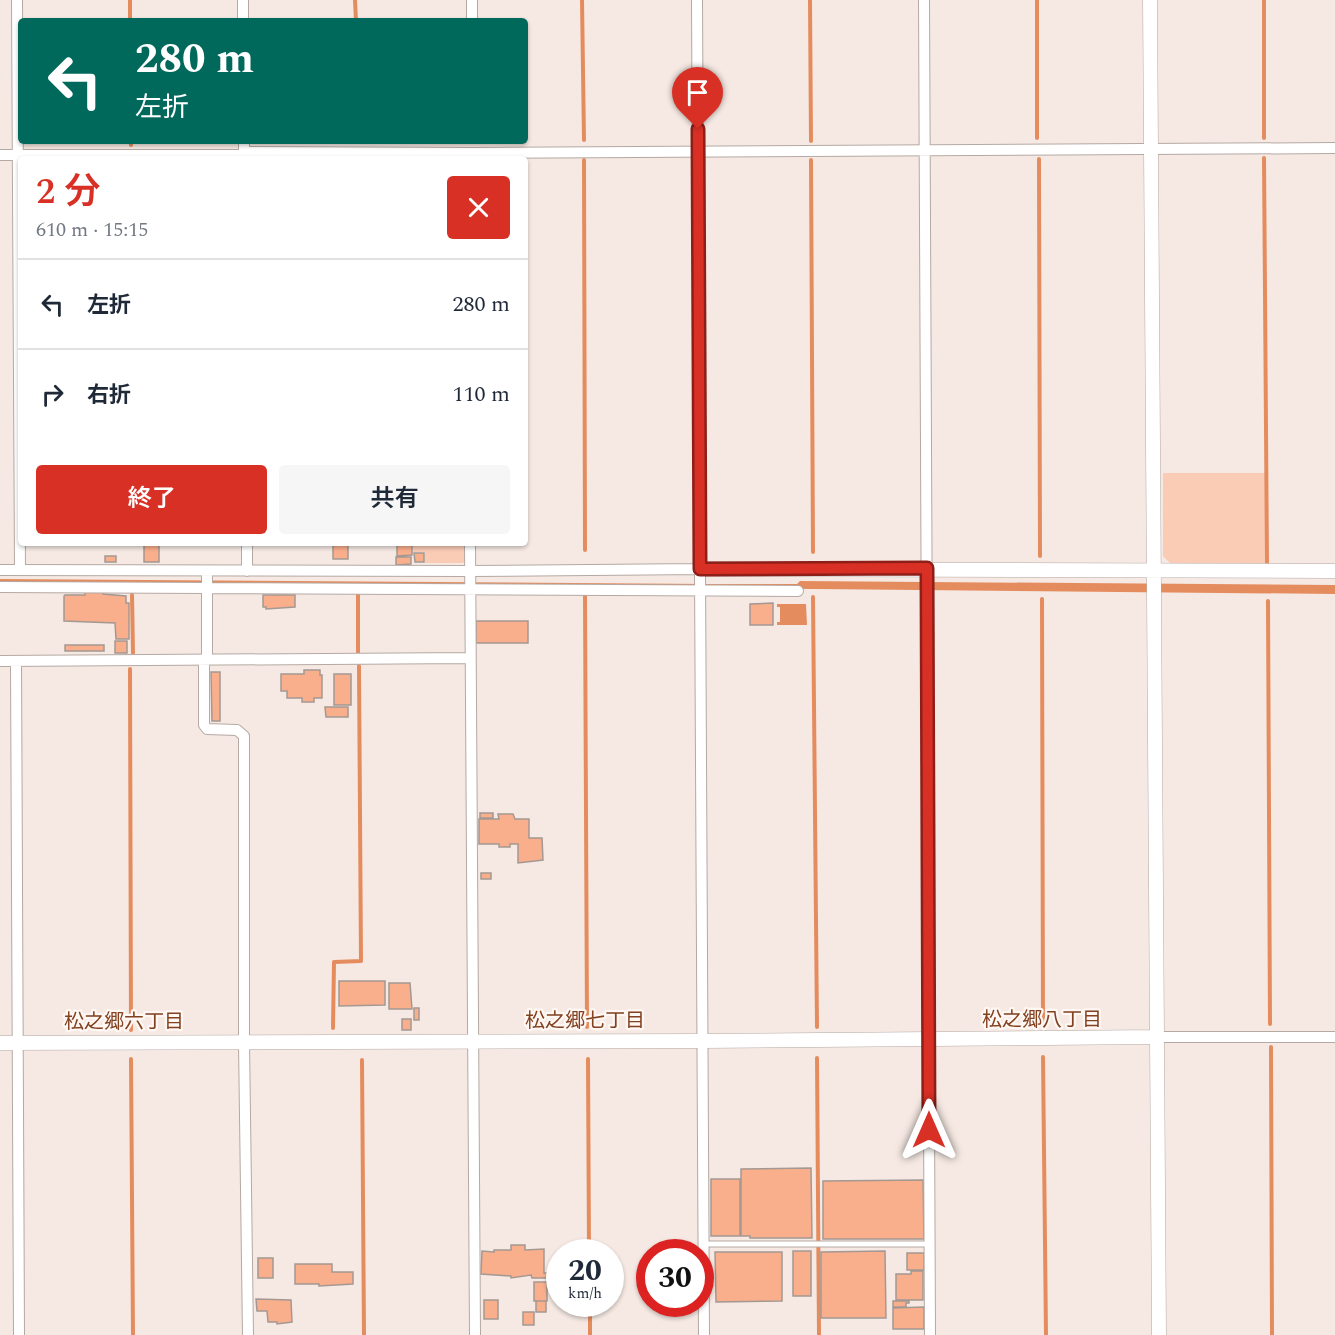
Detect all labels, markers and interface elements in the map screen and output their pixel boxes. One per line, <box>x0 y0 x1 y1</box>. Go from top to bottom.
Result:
text: 280 m <box>135 28 254 91</box>
icon: left <box>36 42 114 120</box>
pin <box>672 67 723 129</box>
icon: arrive <box>681 76 714 109</box>
text: 左折 <box>135 87 189 129</box>
text: 2 分 <box>36 165 100 220</box>
button: close <box>447 176 510 239</box>
text: 610 m · 15:15 <box>36 215 148 245</box>
icon: left <box>36 288 69 321</box>
text: 280 m <box>453 288 510 321</box>
text: 左折 <box>87 289 131 322</box>
icon: right <box>36 378 69 411</box>
text: 110 m <box>453 378 510 411</box>
text: 右折 <box>87 379 131 412</box>
button: 終了 <box>36 465 267 534</box>
button: 共有 <box>279 465 510 534</box>
district label: 松之郷八丁目 <box>982 1005 1102 1035</box>
district label: 松之郷七丁目 <box>525 1006 645 1036</box>
district label: 松之郷六丁目 <box>64 1007 184 1037</box>
position arrow <box>897 1098 961 1162</box>
speed limit sign: 30 <box>636 1239 714 1317</box>
text: 20 <box>568 1248 602 1294</box>
text: km/h <box>568 1282 602 1305</box>

